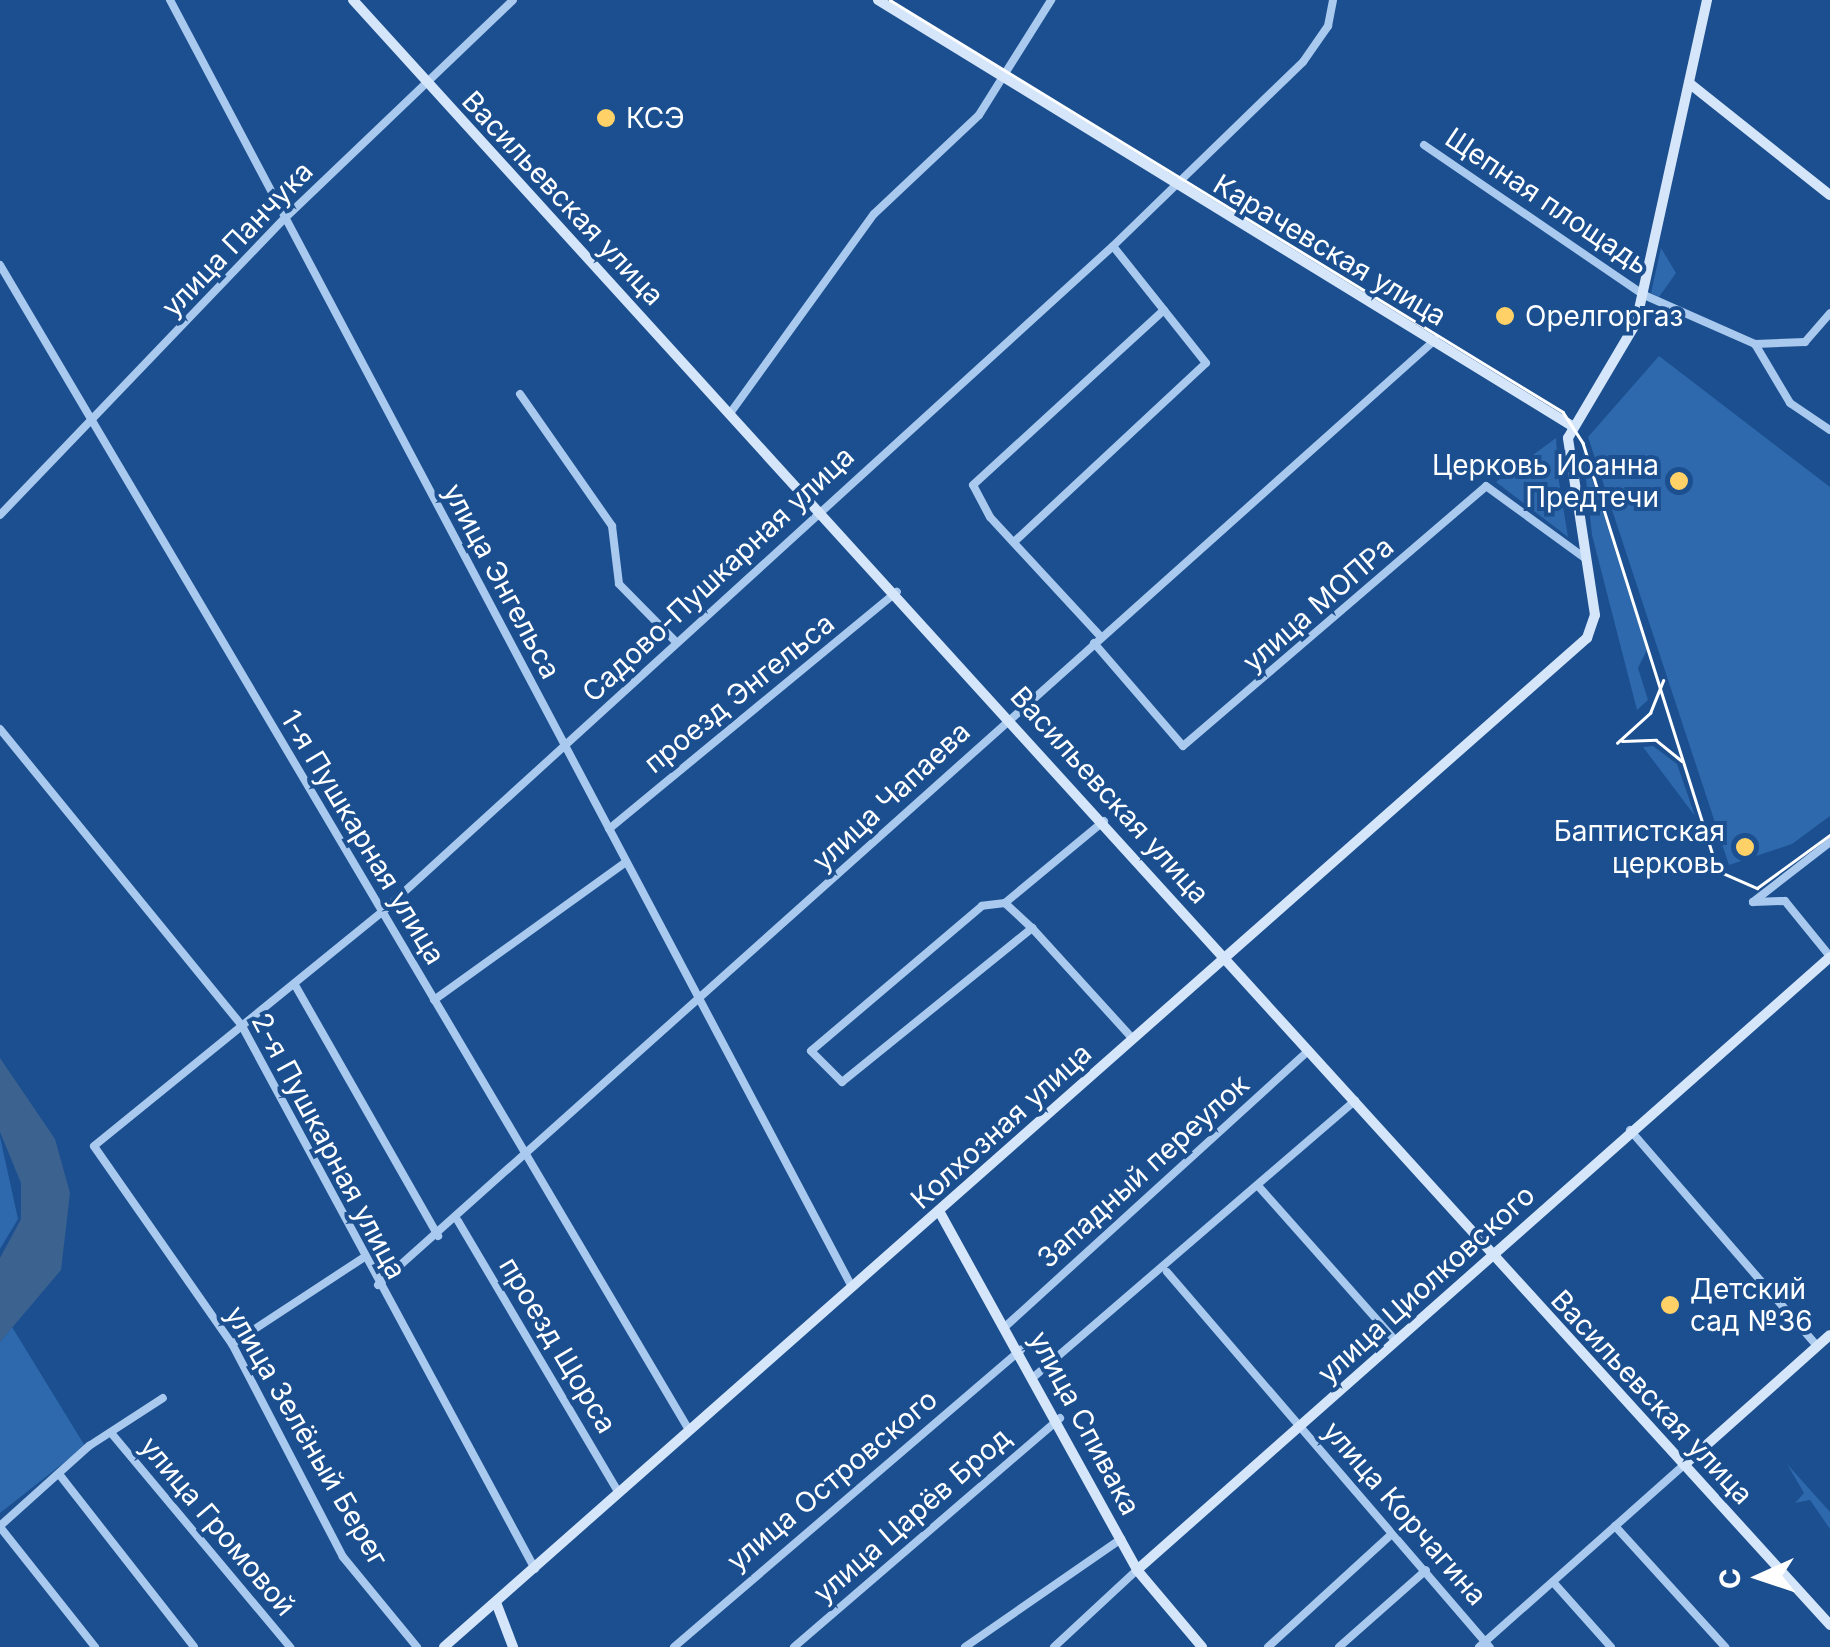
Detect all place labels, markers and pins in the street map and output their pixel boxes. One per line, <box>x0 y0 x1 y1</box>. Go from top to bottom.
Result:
place label: КСЭ <box>626 101 685 135</box>
marker: КСЭ <box>595 107 617 129</box>
place label: Орелгоргаз <box>1525 299 1683 333</box>
marker: Орелгоргаз <box>1494 305 1516 327</box>
place label: Церковь Иоанна Предтечи <box>1432 448 1659 514</box>
marker: Церковь Иоанна Предтечи <box>1668 470 1690 492</box>
place label: Баптистская церковь <box>1554 814 1725 880</box>
marker: Баптистская церковь <box>1734 836 1756 858</box>
place label: Детский сад №36 <box>1690 1272 1813 1338</box>
marker: Детский сад №36 <box>1659 1294 1681 1316</box>

